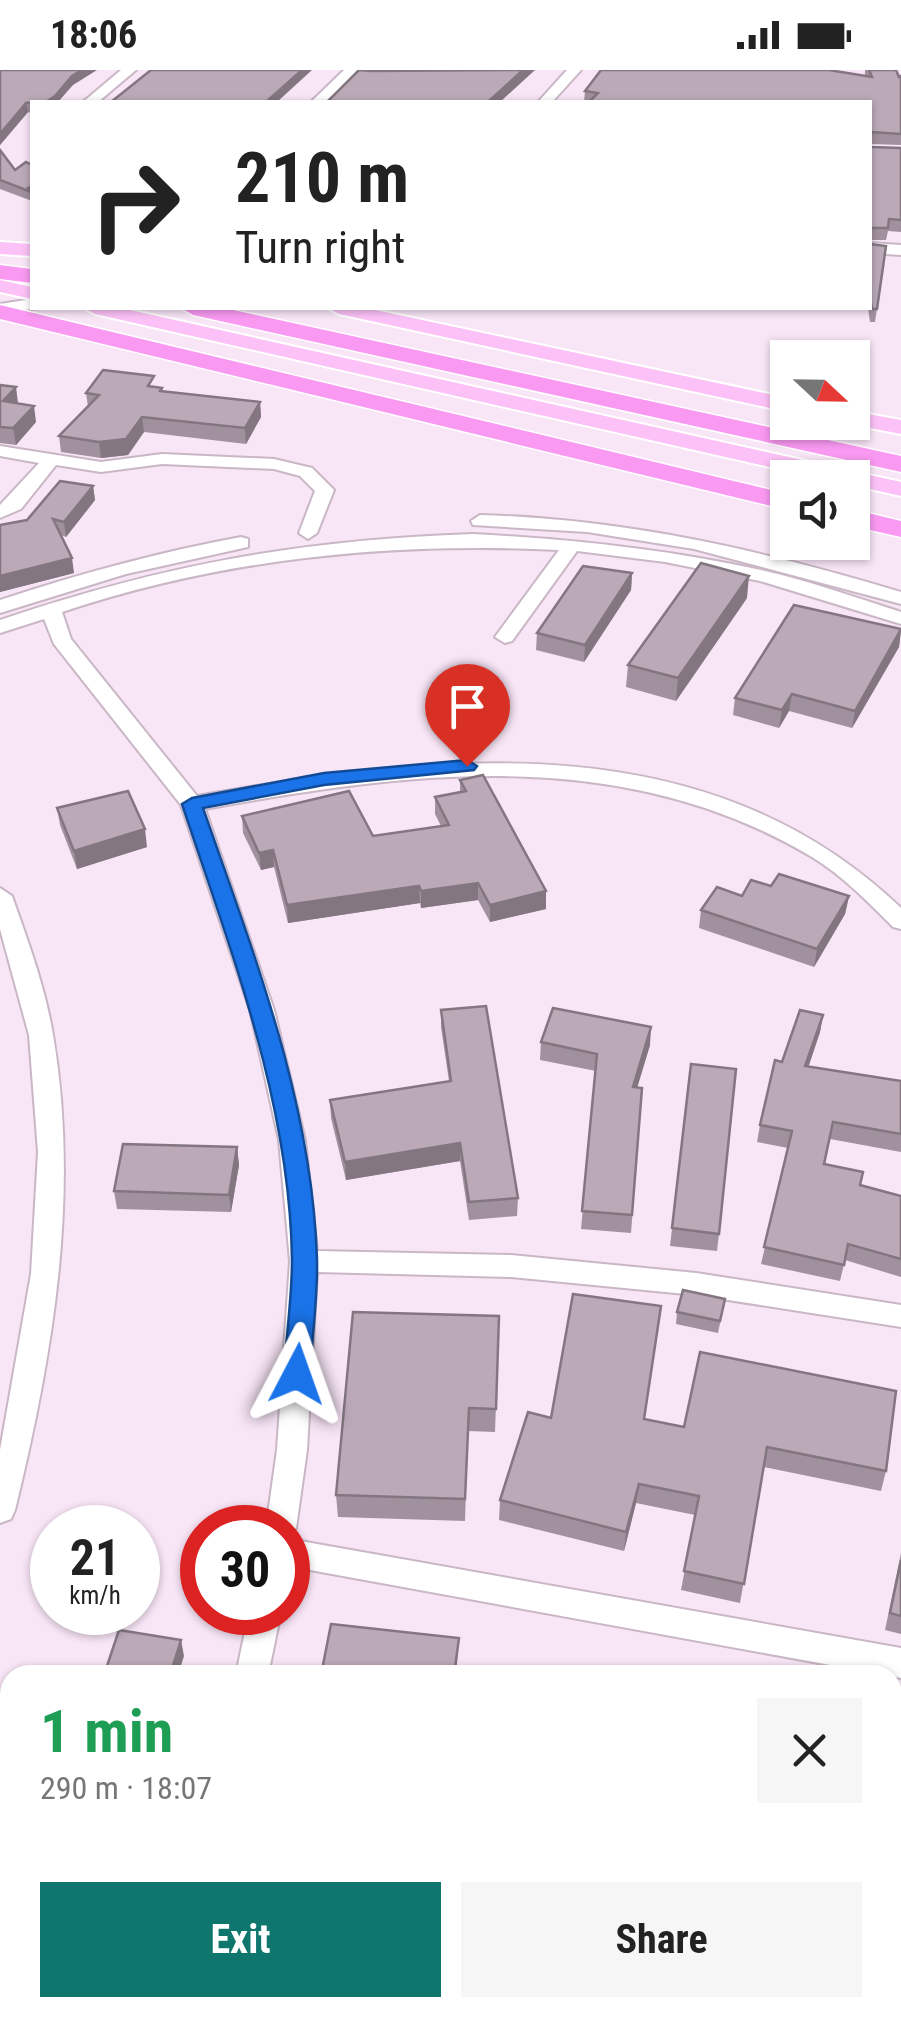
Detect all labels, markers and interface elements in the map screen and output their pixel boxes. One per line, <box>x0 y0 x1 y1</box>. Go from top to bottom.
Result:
text: 18:06 <box>50 13 137 57</box>
text: 210 m <box>235 137 409 219</box>
icon: right <box>70 140 200 270</box>
text: Turn right <box>235 221 405 274</box>
north arrow <box>770 340 870 440</box>
map controls <box>770 340 870 560</box>
button: sound <box>770 460 870 560</box>
pin <box>425 664 510 767</box>
icon: arrive <box>440 679 495 734</box>
position arrow <box>245 1322 349 1426</box>
speed limit sign: 30 <box>180 1505 310 1635</box>
text: 21 <box>70 1529 120 1587</box>
text: km/h <box>69 1581 121 1610</box>
text: 1 min <box>40 1696 173 1767</box>
button: close <box>757 1698 862 1803</box>
text: 290 m · 18:07 <box>40 1769 212 1807</box>
button: Exit <box>40 1882 441 1997</box>
button: Share <box>461 1882 862 1997</box>

